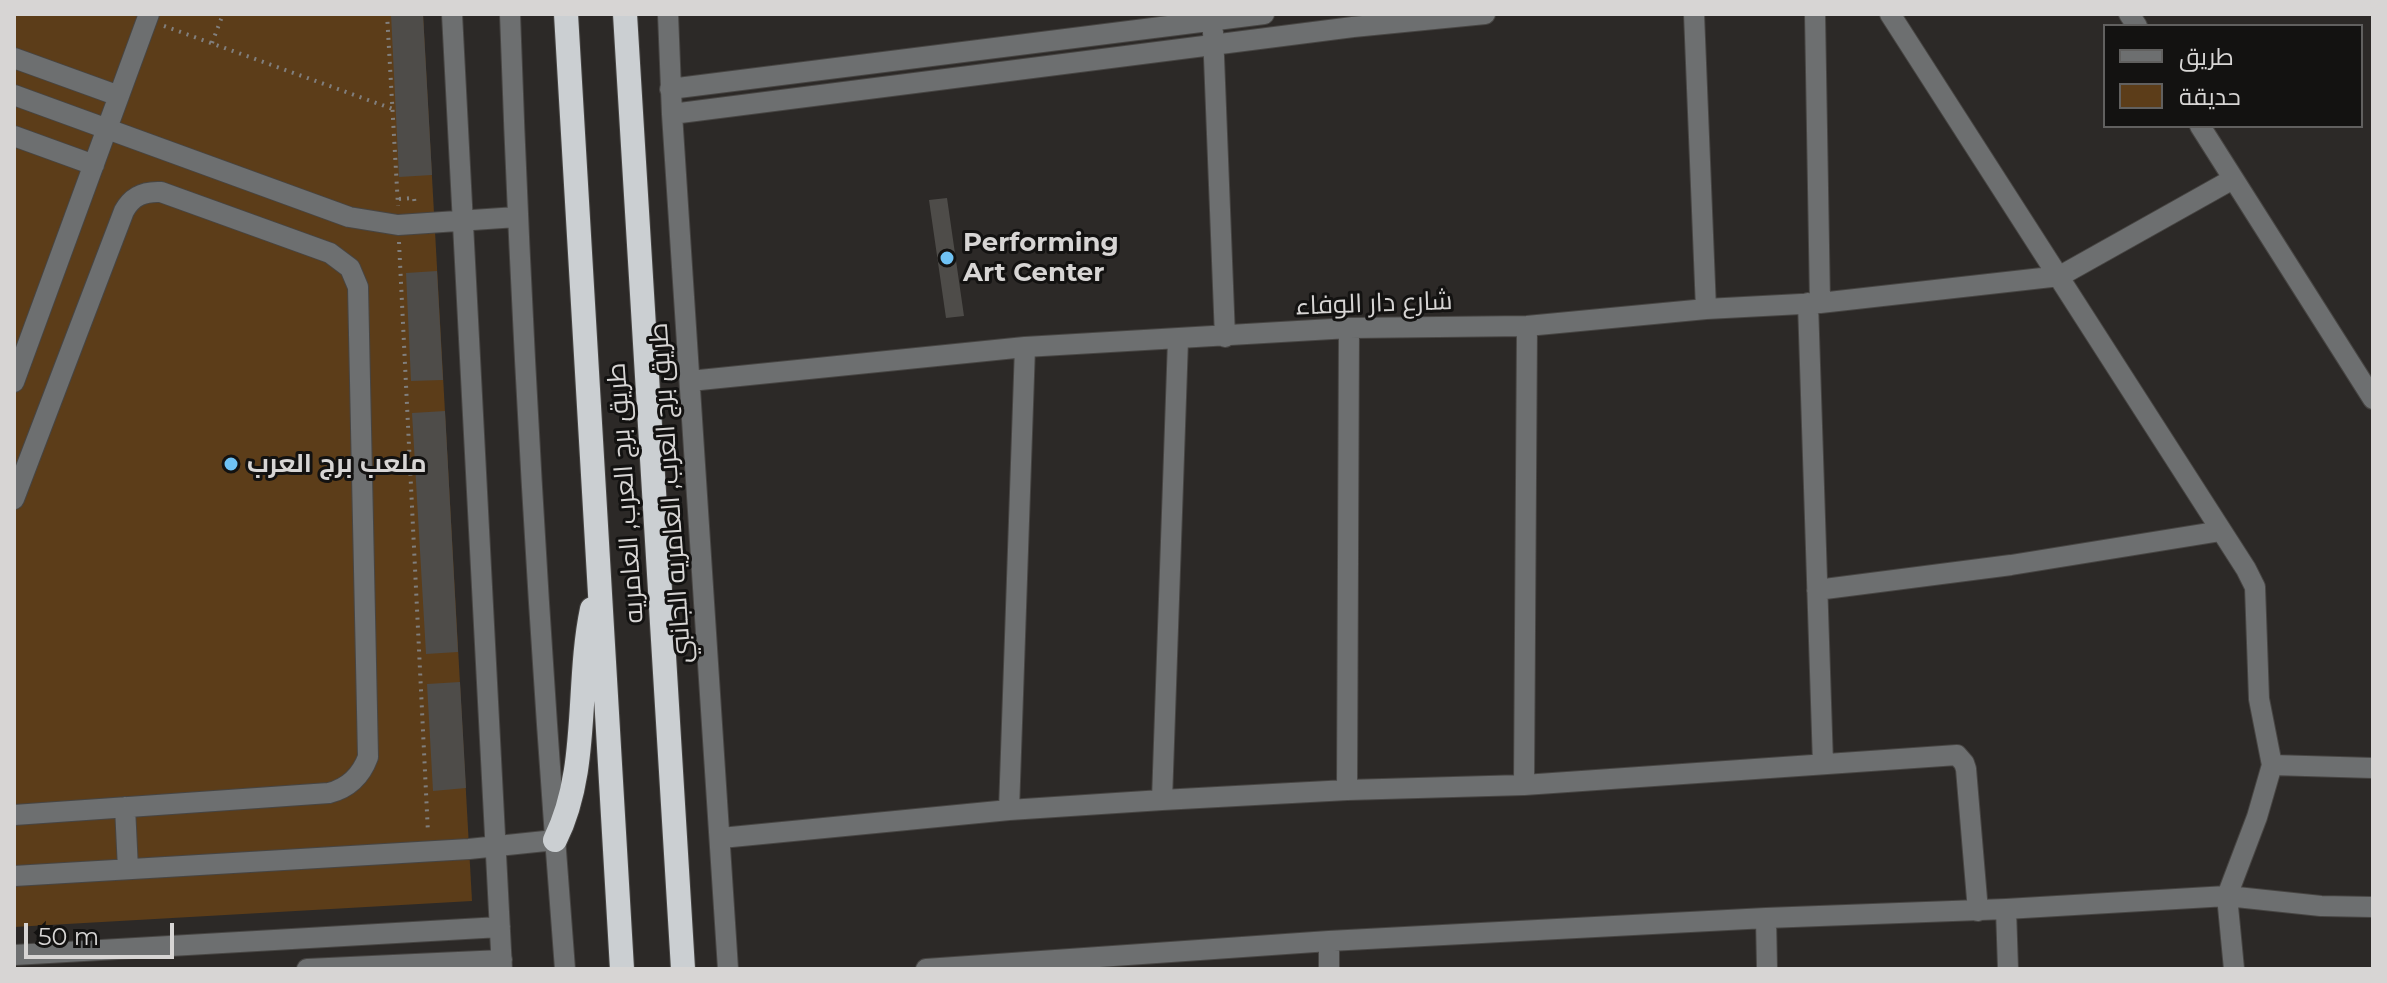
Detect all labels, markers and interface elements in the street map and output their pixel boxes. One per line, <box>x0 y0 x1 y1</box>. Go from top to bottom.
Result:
legend <box>2103 24 2363 128</box>
text: طريق <box>2179 42 2234 71</box>
text: حديقة <box>2179 82 2241 111</box>
place label: Performing Art Center <box>963 227 1119 288</box>
marker: Performing Art Center <box>938 249 956 267</box>
street label: شارع دار الوفاء <box>1295 286 1453 322</box>
street label: طريق برج العرب, العامريه الجانبي <box>644 322 698 664</box>
street label: طريق برج العرب, العامريه <box>601 362 651 624</box>
place label: ملعب برج العرب <box>247 448 427 480</box>
marker: ملعب برج العرب <box>222 455 240 473</box>
scale bar <box>28 907 178 957</box>
text: 50 m <box>38 922 99 951</box>

